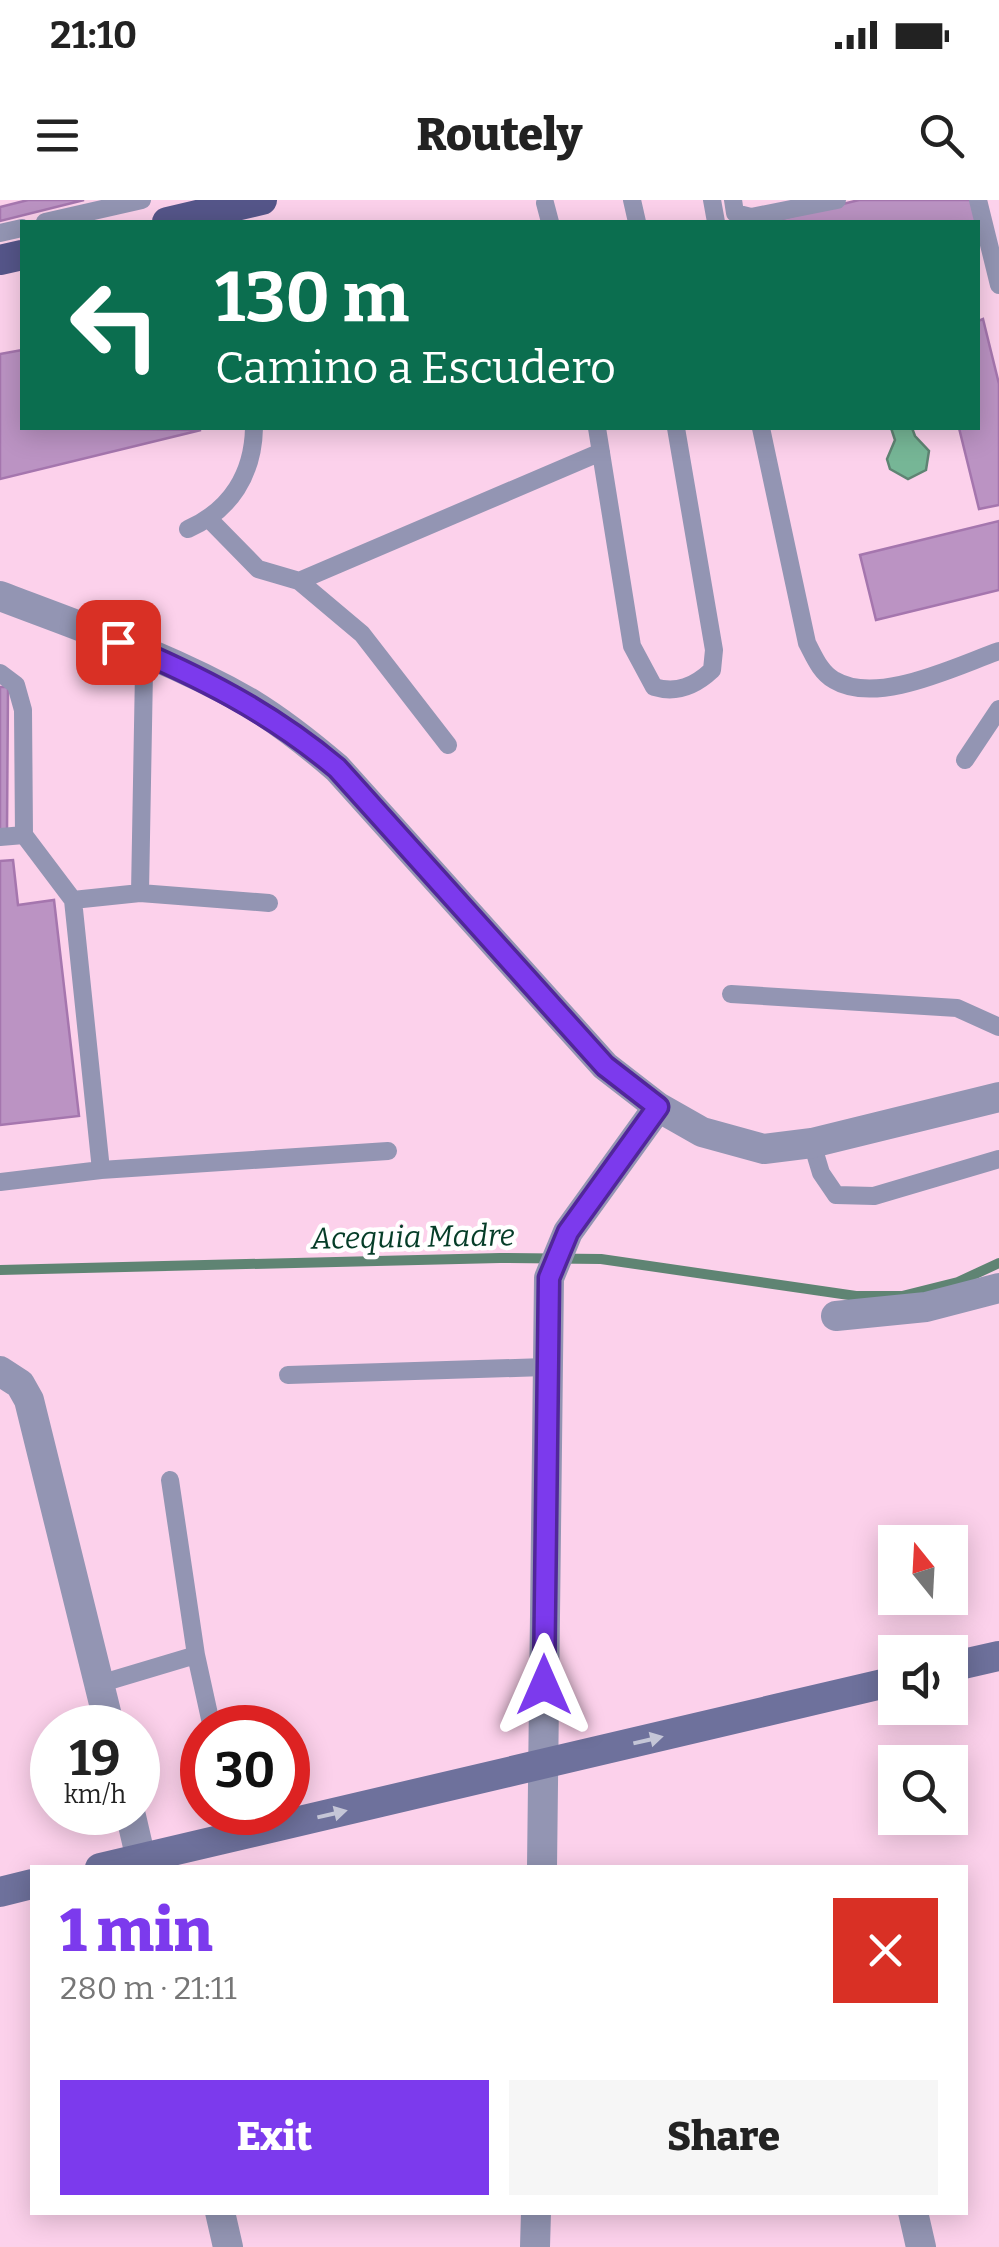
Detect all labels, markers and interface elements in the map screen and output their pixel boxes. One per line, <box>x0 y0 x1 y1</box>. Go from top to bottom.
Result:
text: 21:10 <box>50 12 137 58</box>
icon: menu <box>30 108 85 163</box>
text: Routely <box>417 108 582 162</box>
icon: search <box>914 108 969 163</box>
text: 130 m <box>215 256 409 340</box>
icon: left <box>50 260 180 390</box>
text: Camino a Escudero <box>215 341 616 395</box>
pin <box>76 600 161 685</box>
icon: arrive <box>91 615 146 670</box>
water label: Acequia Madre <box>309 1217 515 1257</box>
north arrow <box>878 1525 968 1615</box>
map controls <box>878 1525 968 1835</box>
position arrow <box>492 1633 596 1737</box>
button: sound <box>878 1635 968 1725</box>
speed limit sign: 30 <box>180 1705 310 1835</box>
text: 19 <box>69 1728 121 1788</box>
one-way arrow <box>633 1732 664 1747</box>
button: search <box>878 1745 968 1835</box>
text: km/h <box>64 1780 126 1810</box>
one-way arrow <box>317 1806 348 1821</box>
text: 1 min <box>60 1895 213 1967</box>
button: close <box>833 1898 938 2003</box>
text: 280 m · 21:11 <box>60 1969 237 2007</box>
button: Exit <box>60 2080 489 2195</box>
button: Share <box>509 2080 938 2195</box>

